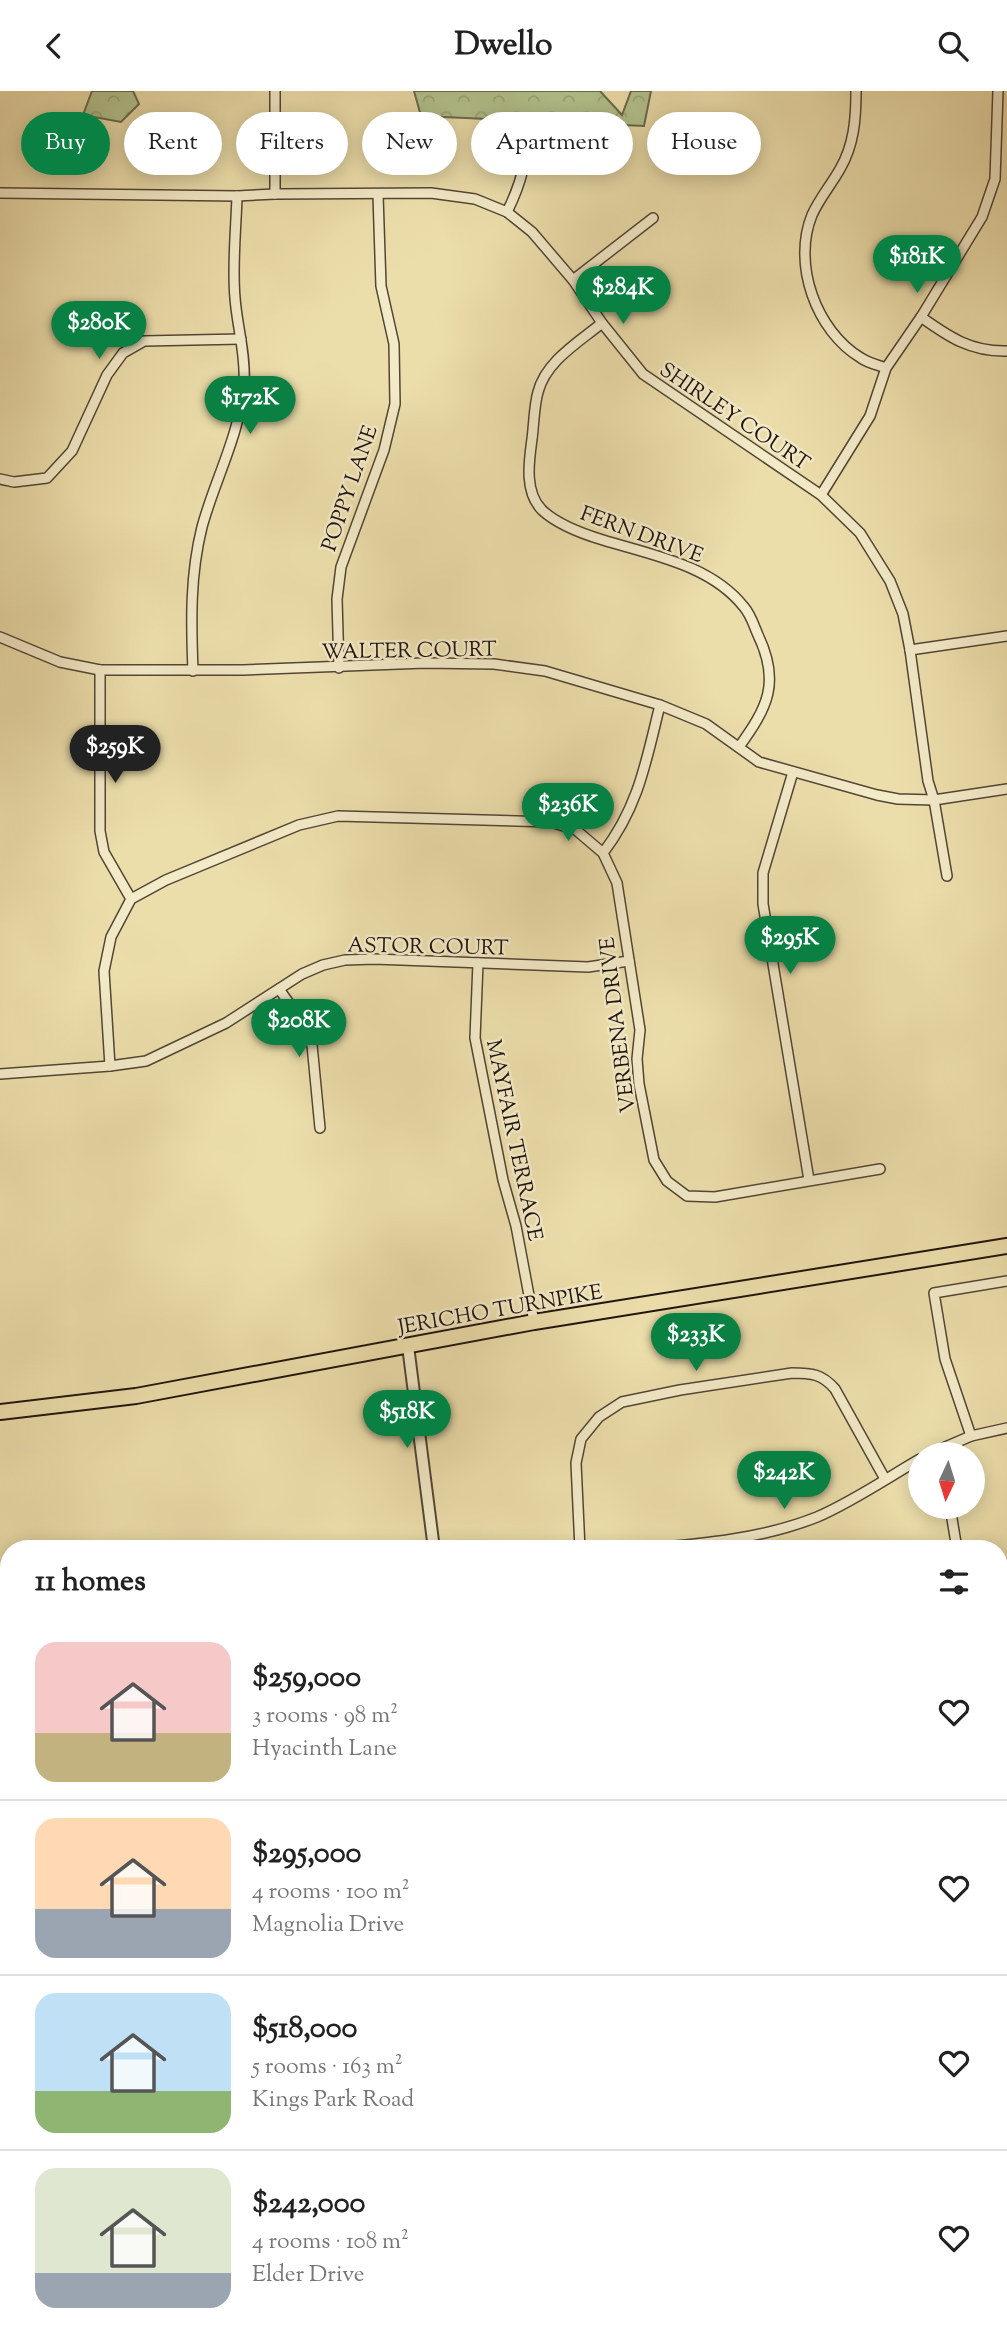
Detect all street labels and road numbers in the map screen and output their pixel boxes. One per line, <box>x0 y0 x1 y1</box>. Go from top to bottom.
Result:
street label: SHIRLEY COURT <box>653 356 815 479</box>
street label: POPPY LANE <box>315 421 387 556</box>
street label: FERN DRIVE <box>576 500 707 572</box>
street label: WALTER COURT <box>321 635 497 669</box>
street label: ASTOR COURT <box>347 932 509 964</box>
street label: VERBENA DRIVE <box>593 935 645 1114</box>
street label: MAYFAIR TERRACE <box>477 1037 549 1244</box>
street label: JERICHO TURNPIKE <box>395 1278 605 1344</box>

